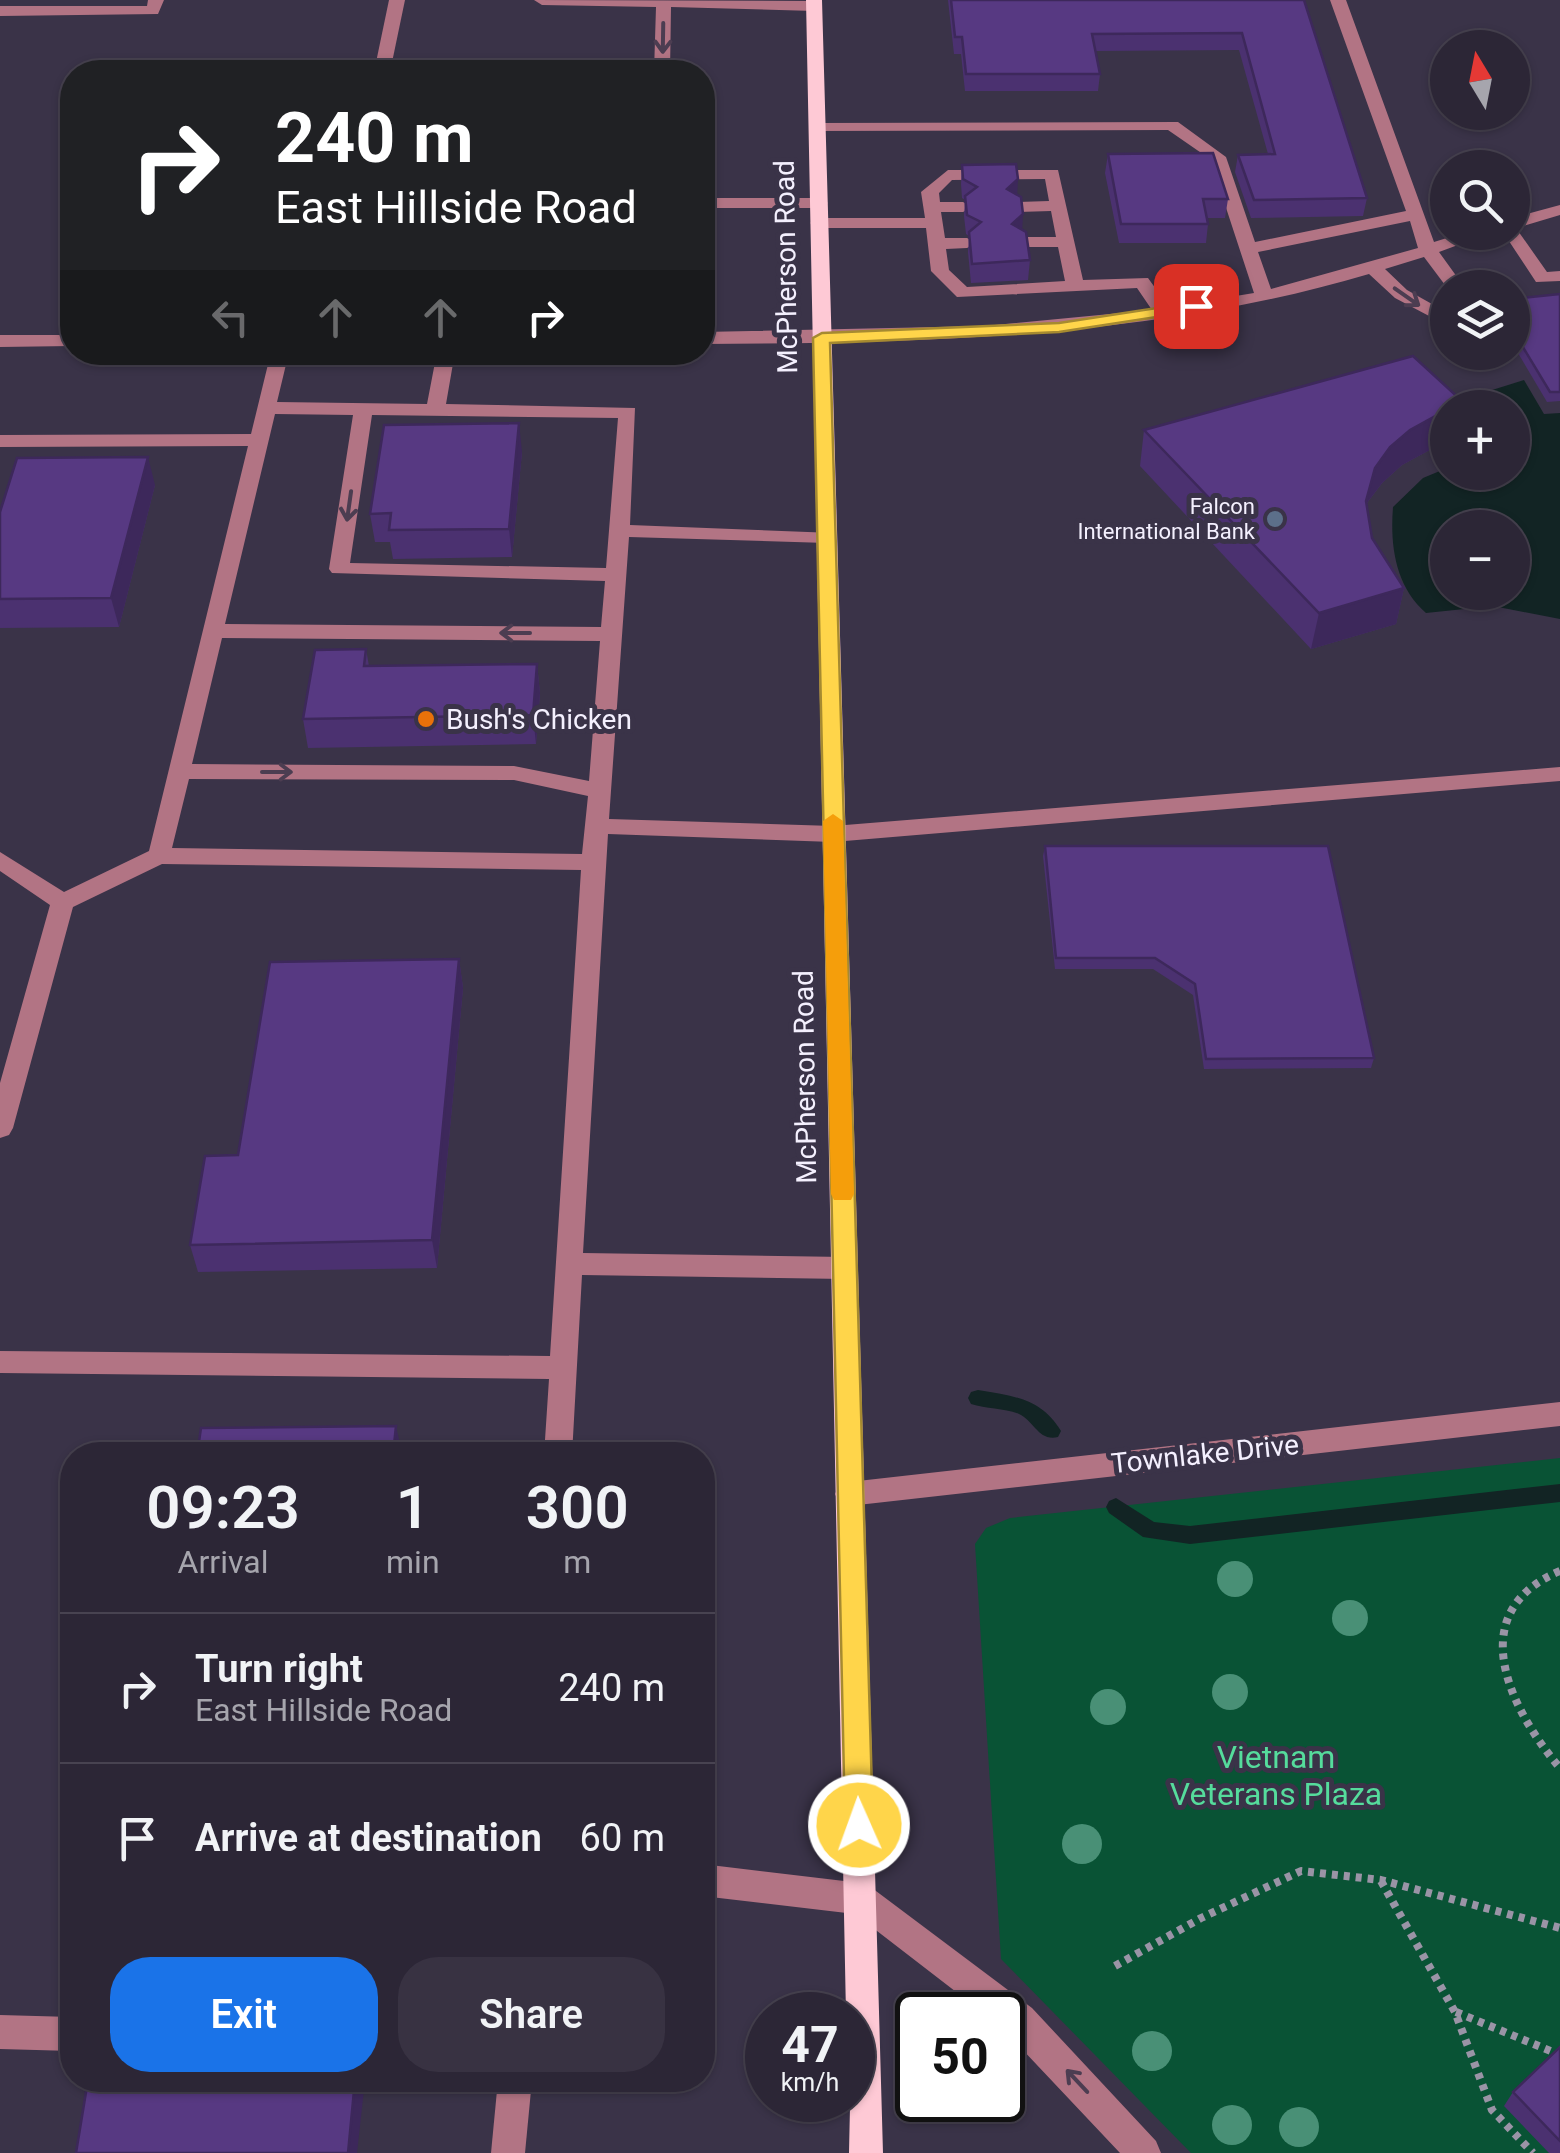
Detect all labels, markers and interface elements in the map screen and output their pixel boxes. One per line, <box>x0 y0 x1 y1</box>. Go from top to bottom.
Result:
one-way arrow <box>653 21 672 53</box>
north arrow <box>1430 30 1530 130</box>
map controls <box>1430 30 1530 610</box>
text: 240 m <box>275 97 474 179</box>
icon: right <box>110 100 240 230</box>
button: search <box>1430 150 1530 250</box>
street label: McPherson Road <box>768 160 804 374</box>
text: East Hillside Road <box>275 181 637 234</box>
pin <box>1154 264 1239 349</box>
button: layers <box>1430 270 1530 370</box>
icon: arrive <box>1169 279 1224 334</box>
one-way arrow <box>1393 286 1421 307</box>
icon: left <box>203 290 258 345</box>
icon: ahead <box>308 290 363 345</box>
icon: ahead <box>413 290 468 345</box>
icon: right <box>518 290 573 345</box>
button: + <box>1430 390 1530 490</box>
one-way arrow <box>339 489 357 521</box>
place label: Falcon International Bank <box>1077 494 1256 544</box>
marker: Falcon International Bank <box>1264 508 1286 530</box>
button: − <box>1430 510 1530 610</box>
one-way arrow <box>500 624 532 643</box>
place label: Bush's Chicken <box>446 703 632 736</box>
marker: Bush's Chicken <box>415 708 437 730</box>
one-way arrow <box>260 762 292 781</box>
street label: McPherson Road <box>787 970 823 1184</box>
street label: Townlake Drive <box>1110 1428 1300 1480</box>
text: 09:23 <box>146 1472 300 1543</box>
text: 1 <box>396 1472 430 1543</box>
text: 300 <box>526 1472 629 1543</box>
text: Arrival <box>178 1543 268 1581</box>
text: min <box>386 1543 440 1581</box>
text: m <box>563 1543 591 1581</box>
text: Turn right <box>195 1647 363 1691</box>
icon: right <box>110 1661 165 1716</box>
text: 240 m <box>558 1666 665 1710</box>
text: East Hillside Road <box>195 1691 452 1729</box>
park label: Vietnam Veterans Plaza <box>1170 1738 1382 1813</box>
position arrow <box>807 1773 911 1877</box>
icon: arrive <box>110 1811 165 1866</box>
text: Arrive at destination <box>195 1816 542 1860</box>
text: 60 m <box>580 1816 665 1860</box>
button: Exit <box>110 1957 378 2072</box>
button: Share <box>398 1957 665 2072</box>
speed limit sign: 50 <box>895 1992 1025 2122</box>
text: 47 <box>781 2016 839 2074</box>
text: km/h <box>781 2068 839 2097</box>
one-way arrow <box>1066 2069 1090 2095</box>

